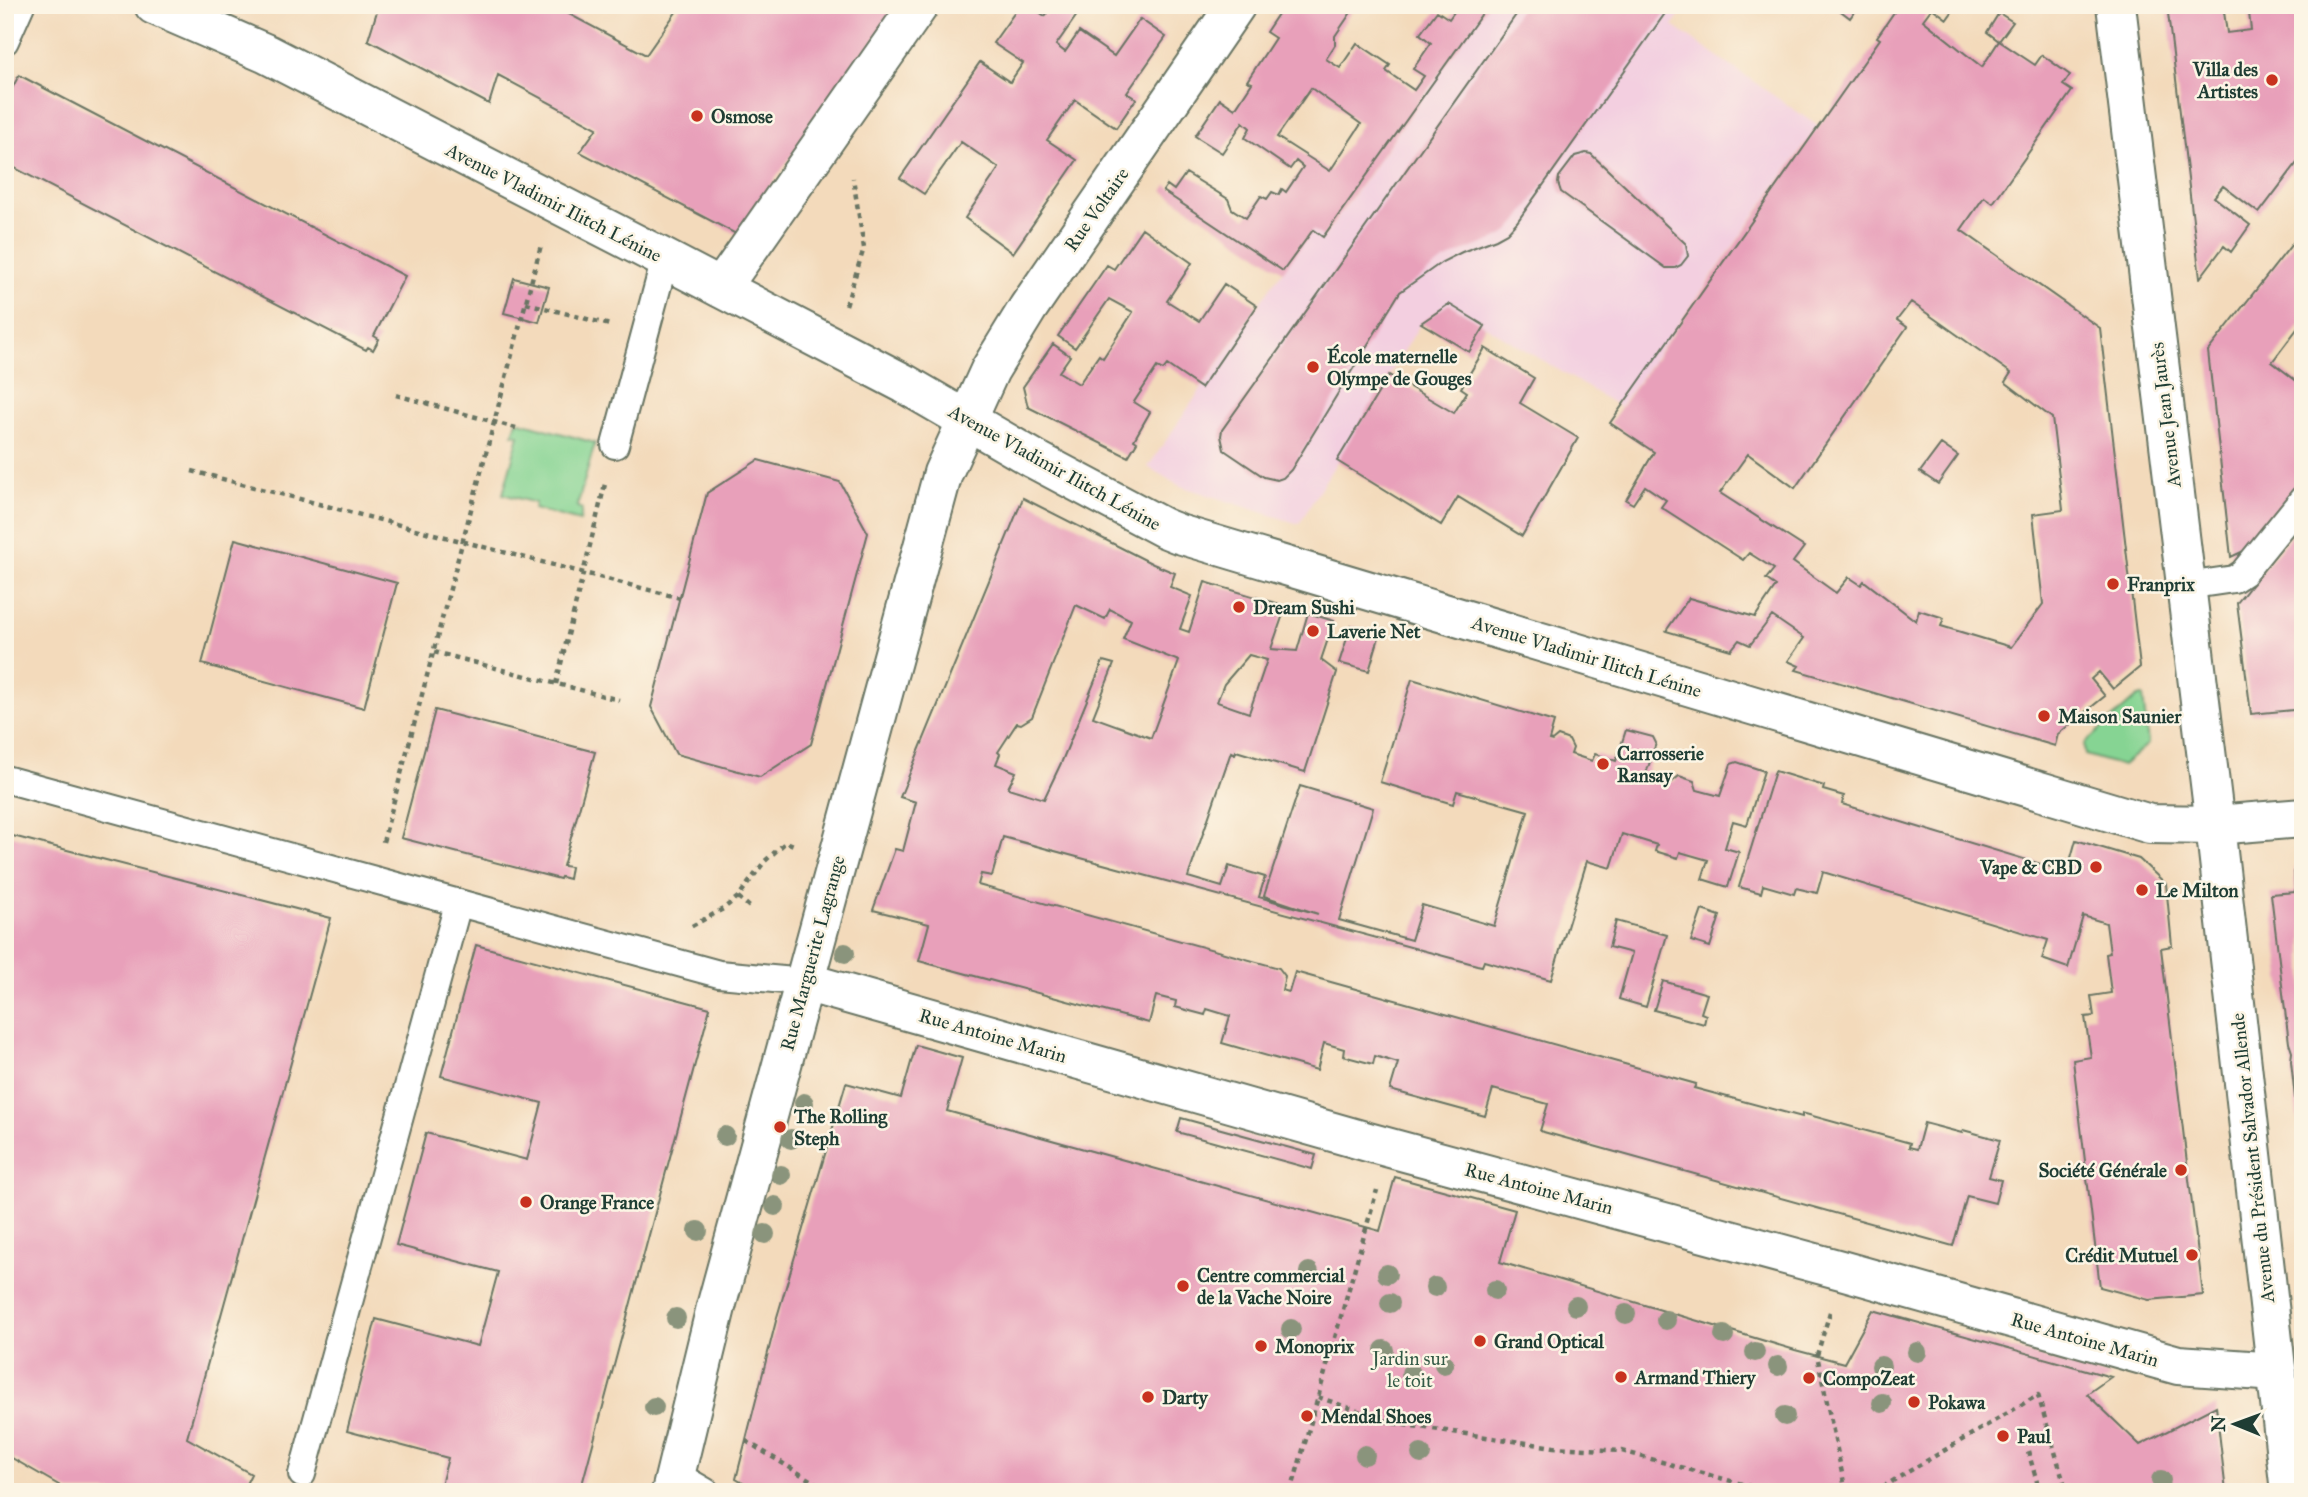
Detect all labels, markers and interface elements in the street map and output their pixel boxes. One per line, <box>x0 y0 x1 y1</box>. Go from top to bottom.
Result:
place label: Villa des Artistes <box>2192 58 2258 103</box>
marker: Villa des Artistes <box>2264 72 2280 88</box>
place label: Osmose <box>711 105 773 128</box>
marker: Osmose <box>689 108 705 124</box>
street label: Avenue Vladimir Ilitch Lénine <box>441 138 665 267</box>
street label: Rue Voltaire <box>1059 163 1134 256</box>
street label: Avenue Jean Jaurès <box>2145 341 2187 490</box>
place label: École maternelle Olympe de Gouges <box>1327 343 1472 391</box>
marker: École maternelle Olympe de Gouges <box>1305 359 1321 375</box>
street label: Avenue Vladimir Ilitch Lénine <box>944 399 1165 535</box>
place label: Franprix <box>2127 573 2195 597</box>
marker: Franprix <box>2105 576 2121 592</box>
place label: Dream Sushi <box>1253 596 1356 619</box>
marker: Dream Sushi <box>1231 599 1247 615</box>
street label: Avenue Vladimir Ilitch Lénine <box>1468 610 1705 702</box>
place label: Laverie Net <box>1327 620 1421 643</box>
marker: Laverie Net <box>1305 623 1321 639</box>
place label: Maison Saunier <box>2058 705 2182 728</box>
marker: Maison Saunier <box>2036 708 2052 724</box>
place label: Carrosserie Ransay <box>1617 742 1704 788</box>
marker: Carrosserie Ransay <box>1595 756 1611 772</box>
street label: Rue Marguerite Lagrange <box>775 853 851 1054</box>
place label: Vape & CBD <box>1979 856 2082 880</box>
marker: Vape & CBD <box>2088 859 2104 875</box>
place label: Le Milton <box>2156 879 2239 902</box>
marker: Le Milton <box>2134 882 2150 898</box>
street label: Rue Antoine Marin <box>916 1003 1069 1068</box>
street label: Avenue du Président Salvador Allende <box>2226 1012 2279 1305</box>
place label: The Rolling Steph <box>793 1105 888 1151</box>
marker: The Rolling Steph <box>772 1119 788 1135</box>
street label: Rue Antoine Marin <box>1462 1158 1616 1219</box>
place label: Société Générale <box>2038 1159 2167 1182</box>
marker: Société Générale <box>2173 1162 2189 1178</box>
place label: Orange France <box>540 1191 654 1215</box>
marker: Orange France <box>518 1194 534 1210</box>
place label: Crédit Mutuel <box>2065 1244 2179 1267</box>
marker: Crédit Mutuel <box>2184 1247 2200 1263</box>
place label: Centre commercial de la Vache Noire <box>1197 1264 1346 1309</box>
marker: Centre commercial de la Vache Noire <box>1175 1278 1191 1294</box>
street label: Rue Antoine Marin <box>2008 1307 2161 1372</box>
place label: Grand Optical <box>1494 1330 1605 1354</box>
marker: Grand Optical <box>1472 1333 1488 1349</box>
place label: Monoprix <box>1275 1335 1355 1359</box>
marker: Monoprix <box>1253 1338 1269 1354</box>
park label: Jardin sur le toit <box>1370 1347 1449 1392</box>
place label: Armand Thiery <box>1633 1366 1757 1390</box>
place label: CompoZeat <box>1823 1367 1915 1391</box>
marker: Armand Thiery <box>1613 1369 1629 1385</box>
marker: CompoZeat <box>1801 1370 1817 1386</box>
place label: Darty <box>1162 1386 1209 1410</box>
north arrow <box>2200 1388 2270 1458</box>
marker: Darty <box>1140 1389 1156 1405</box>
place label: Pokawa <box>1928 1391 1986 1414</box>
marker: Pokawa <box>1906 1394 1922 1410</box>
place label: Mendal Shoes <box>1321 1405 1431 1428</box>
marker: Mendal Shoes <box>1299 1408 1315 1424</box>
text: N <box>2207 1415 2230 1432</box>
place label: Paul <box>2017 1425 2052 1448</box>
marker: Paul <box>1995 1428 2011 1444</box>

